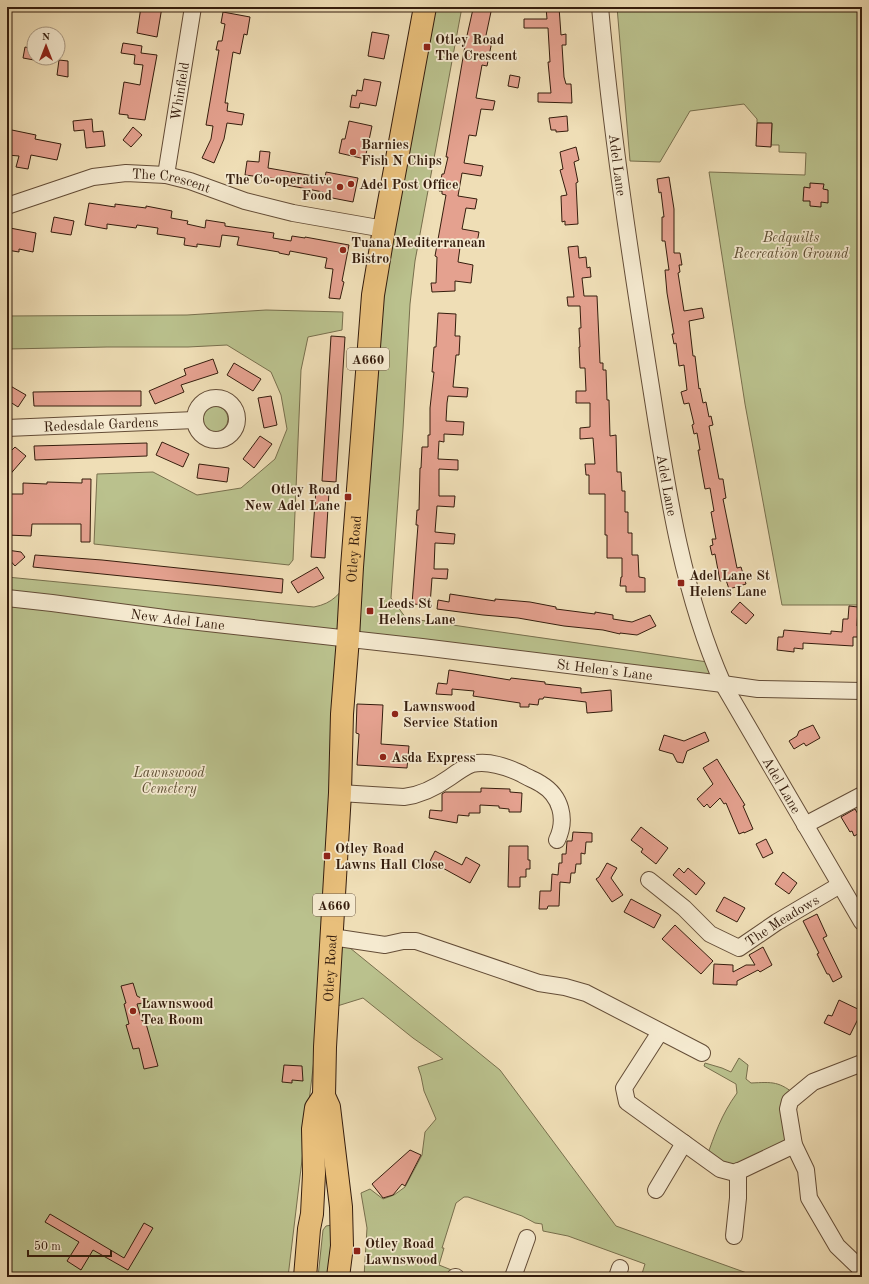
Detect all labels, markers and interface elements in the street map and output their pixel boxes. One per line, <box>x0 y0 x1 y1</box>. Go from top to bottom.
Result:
north arrow <box>26 26 66 66</box>
text: N <box>42 32 51 43</box>
place label: Otley Road The Crescent <box>435 33 517 63</box>
marker: Otley Road The Crescent <box>422 42 432 52</box>
street label: Whinfield <box>169 61 192 121</box>
street label: Adel Lane <box>606 133 628 197</box>
place label: Barnies Fish N Chips <box>361 138 442 168</box>
marker: Barnies Fish N Chips <box>348 147 358 157</box>
street label: The Crescent <box>131 167 212 196</box>
place label: The Co-operative Food <box>225 173 332 203</box>
place label: Adel Post Office <box>359 178 459 192</box>
marker: Adel Post Office <box>346 179 356 189</box>
marker: The Co-operative Food <box>335 182 345 192</box>
park label: Bedquilts Recreation Ground <box>733 231 849 261</box>
place label: Tuana Mediterranean Bistro <box>351 236 486 266</box>
marker: Tuana Mediterranean Bistro <box>338 245 348 255</box>
road number: A660 <box>347 348 389 370</box>
street label: Redesdale Gardens <box>43 416 159 434</box>
street label: Adel Lane <box>654 453 679 517</box>
place label: Otley Road New Adel Lane <box>245 483 340 513</box>
marker: Otley Road New Adel Lane <box>343 492 353 502</box>
street label: Otley Road <box>345 515 364 583</box>
place label: Adel Lane St Helens Lane <box>689 569 770 599</box>
marker: Adel Lane St Helens Lane <box>676 578 686 588</box>
place label: Leeds St Helens Lane <box>378 597 456 627</box>
marker: Leeds St Helens Lane <box>365 606 375 616</box>
street label: New Adel Lane <box>130 608 225 633</box>
street label: St Helen's Lane <box>556 658 653 683</box>
place label: Lawnswood Service Station <box>403 700 498 730</box>
marker: Lawnswood Service Station <box>390 709 400 719</box>
place label: Asda Express <box>391 751 475 765</box>
marker: Asda Express <box>378 752 388 762</box>
street label: Adel Lane <box>759 755 803 816</box>
park label: Lawnswood Cemetery <box>132 766 205 797</box>
place label: Otley Road Lawns Hall Close <box>335 842 444 872</box>
marker: Otley Road Lawns Hall Close <box>322 851 332 861</box>
street label: The Meadows <box>743 893 822 949</box>
road number: A660 <box>313 894 355 916</box>
street label: Otley Road <box>322 934 340 1002</box>
place label: Lawnswood Tea Room <box>141 997 214 1027</box>
marker: Lawnswood Tea Room <box>128 1006 138 1016</box>
scale bar <box>28 1232 111 1258</box>
place label: Otley Road Lawnswood <box>365 1237 438 1267</box>
text: 50 m <box>34 1240 61 1253</box>
marker: Otley Road Lawnswood <box>352 1246 362 1256</box>

